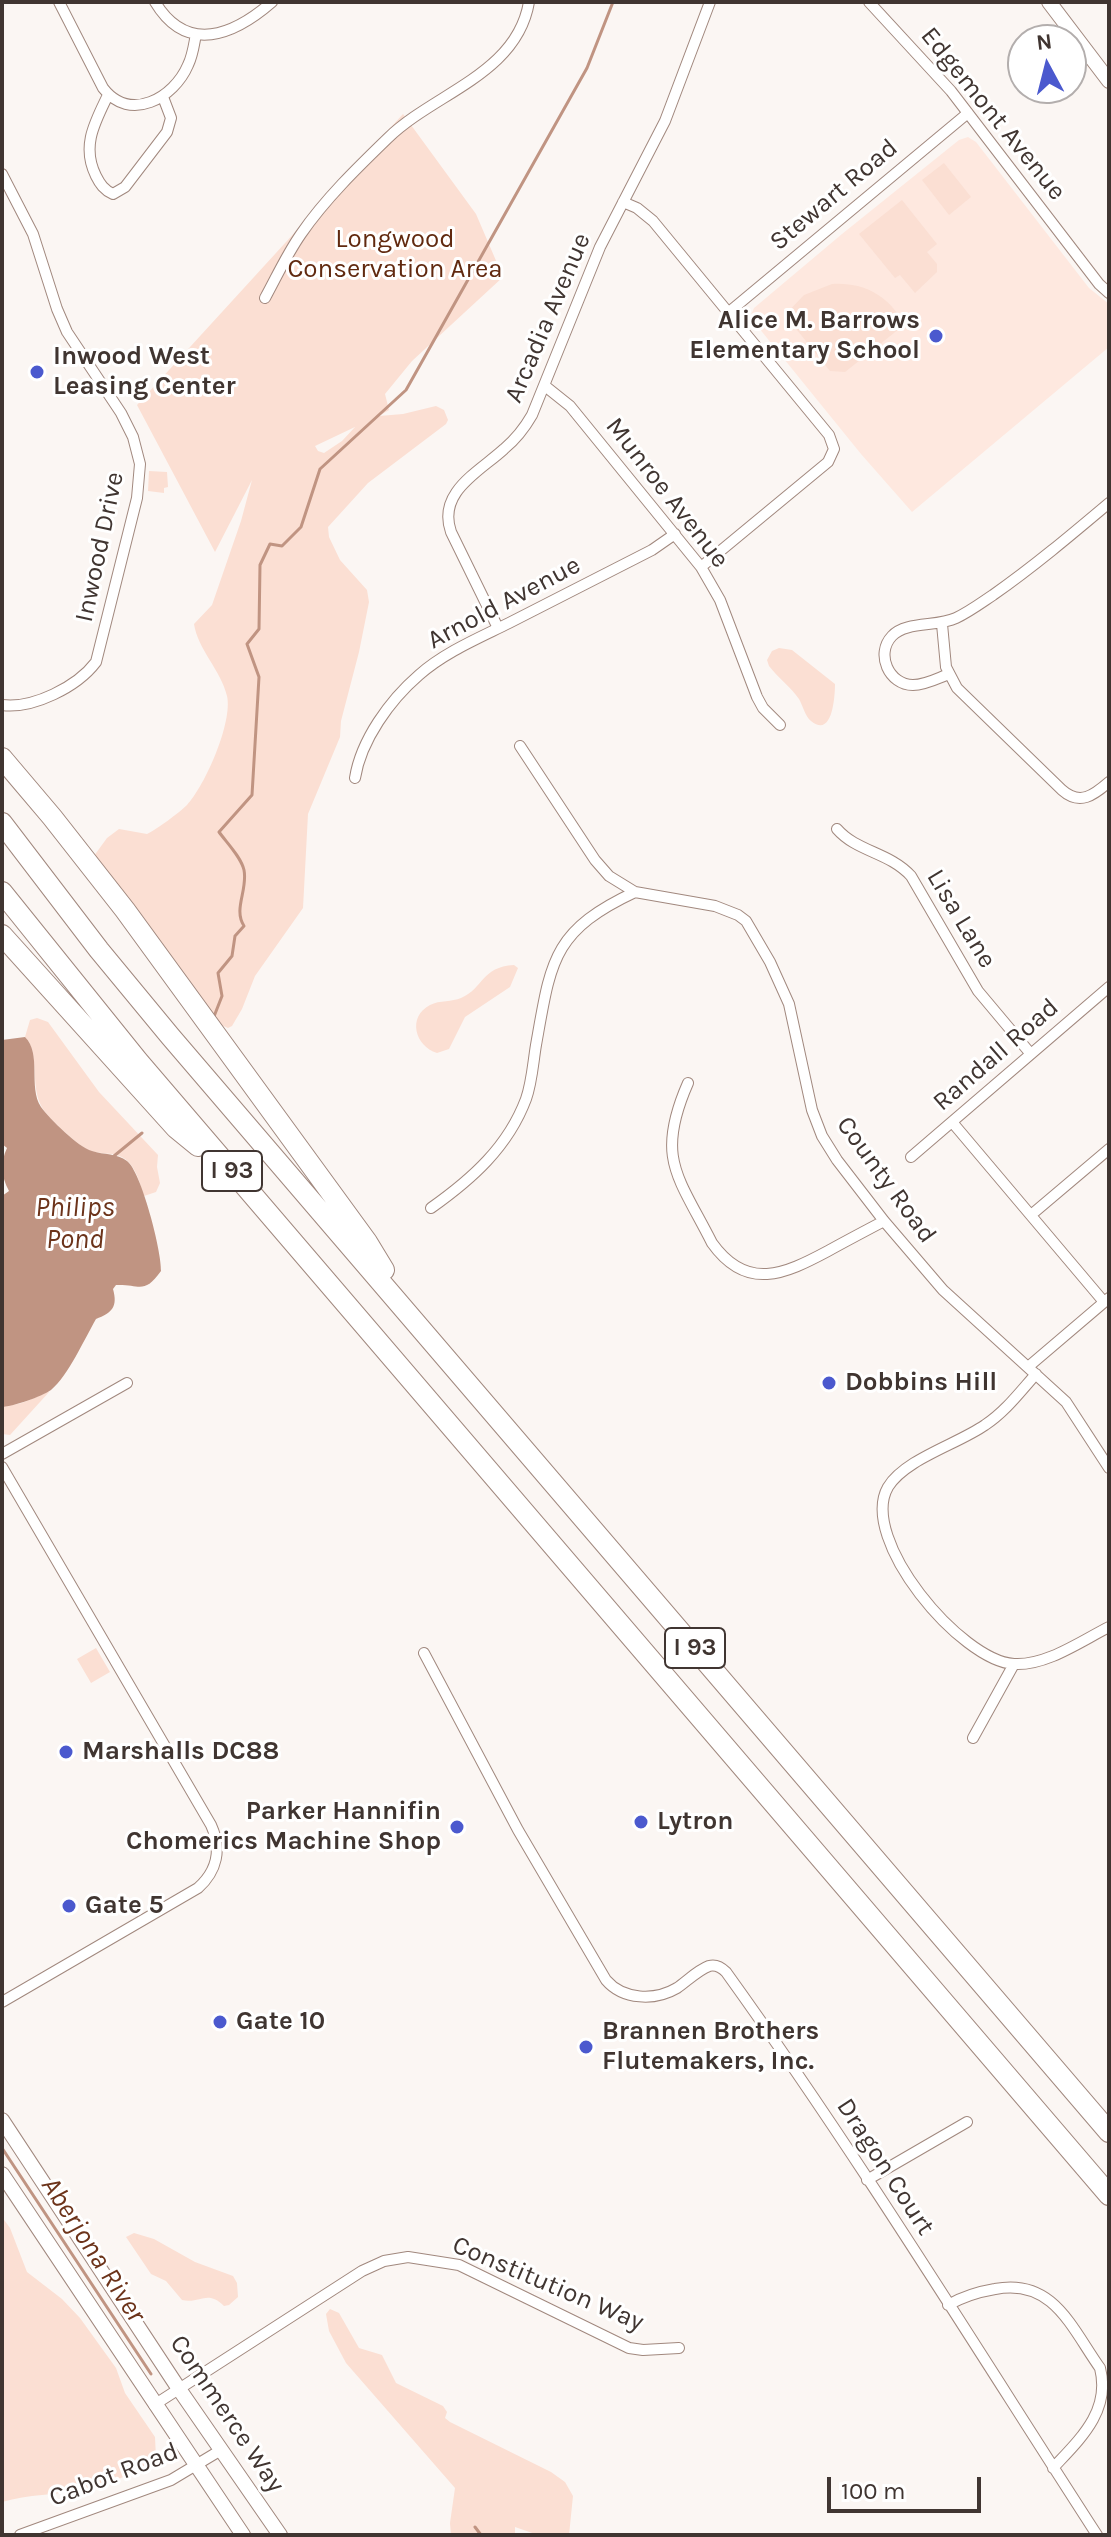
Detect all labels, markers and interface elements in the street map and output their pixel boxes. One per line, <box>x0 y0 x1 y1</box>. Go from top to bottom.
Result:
street label: Edgemont Avenue <box>914 21 1072 207</box>
north arrow <box>1007 24 1087 104</box>
text: N <box>1035 28 1054 56</box>
street label: Stewart Road <box>764 133 904 257</box>
park label: Longwood Conservation Area <box>287 224 503 286</box>
street label: Arcadia Avenue <box>498 228 598 408</box>
place label: Alice M. Barrows Elementary School <box>689 305 920 366</box>
marker: Alice M. Barrows Elementary School <box>927 327 945 345</box>
place label: Inwood West Leasing Center <box>53 341 236 402</box>
marker: Inwood West Leasing Center <box>28 363 46 381</box>
street label: Munroe Avenue <box>599 412 735 574</box>
street label: Inwood Drive <box>69 469 131 625</box>
street label: Arnold Avenue <box>422 550 586 656</box>
street label: Lisa Lane <box>919 864 1003 974</box>
street label: Randall Road <box>927 992 1065 1118</box>
street label: County Road <box>829 1110 943 1250</box>
road number: I 93 <box>202 1151 262 1191</box>
water label: Philips Pond <box>35 1191 115 1257</box>
place label: Dobbins Hill <box>845 1367 997 1399</box>
marker: Dobbins Hill <box>820 1374 838 1392</box>
road number: I 93 <box>665 1628 725 1668</box>
place label: Marshalls DC88 <box>82 1736 279 1768</box>
marker: Marshalls DC88 <box>57 1743 75 1761</box>
place label: Parker Hannifin Chomerics Machine Shop <box>126 1796 441 1858</box>
place label: Lytron <box>657 1806 733 1838</box>
marker: Lytron <box>632 1813 650 1831</box>
marker: Parker Hannifin Chomerics Machine Shop <box>448 1818 466 1836</box>
place label: Gate 5 <box>85 1890 164 1922</box>
marker: Gate 5 <box>60 1897 78 1915</box>
place label: Gate 10 <box>236 2006 325 2038</box>
marker: Gate 10 <box>211 2013 229 2031</box>
place label: Brannen Brothers Flutemakers, Inc. <box>602 2016 819 2078</box>
marker: Brannen Brothers Flutemakers, Inc. <box>577 2038 595 2056</box>
street label: Dragon Court <box>829 2093 941 2241</box>
water label: Aberjona River <box>33 2171 153 2329</box>
street label: Constitution Way <box>448 2230 648 2338</box>
street label: Commerce Way <box>163 2329 291 2499</box>
street label: Cabot Road <box>45 2436 183 2514</box>
scale bar <box>831 2461 985 2511</box>
text: 100 m <box>841 2477 906 2505</box>

